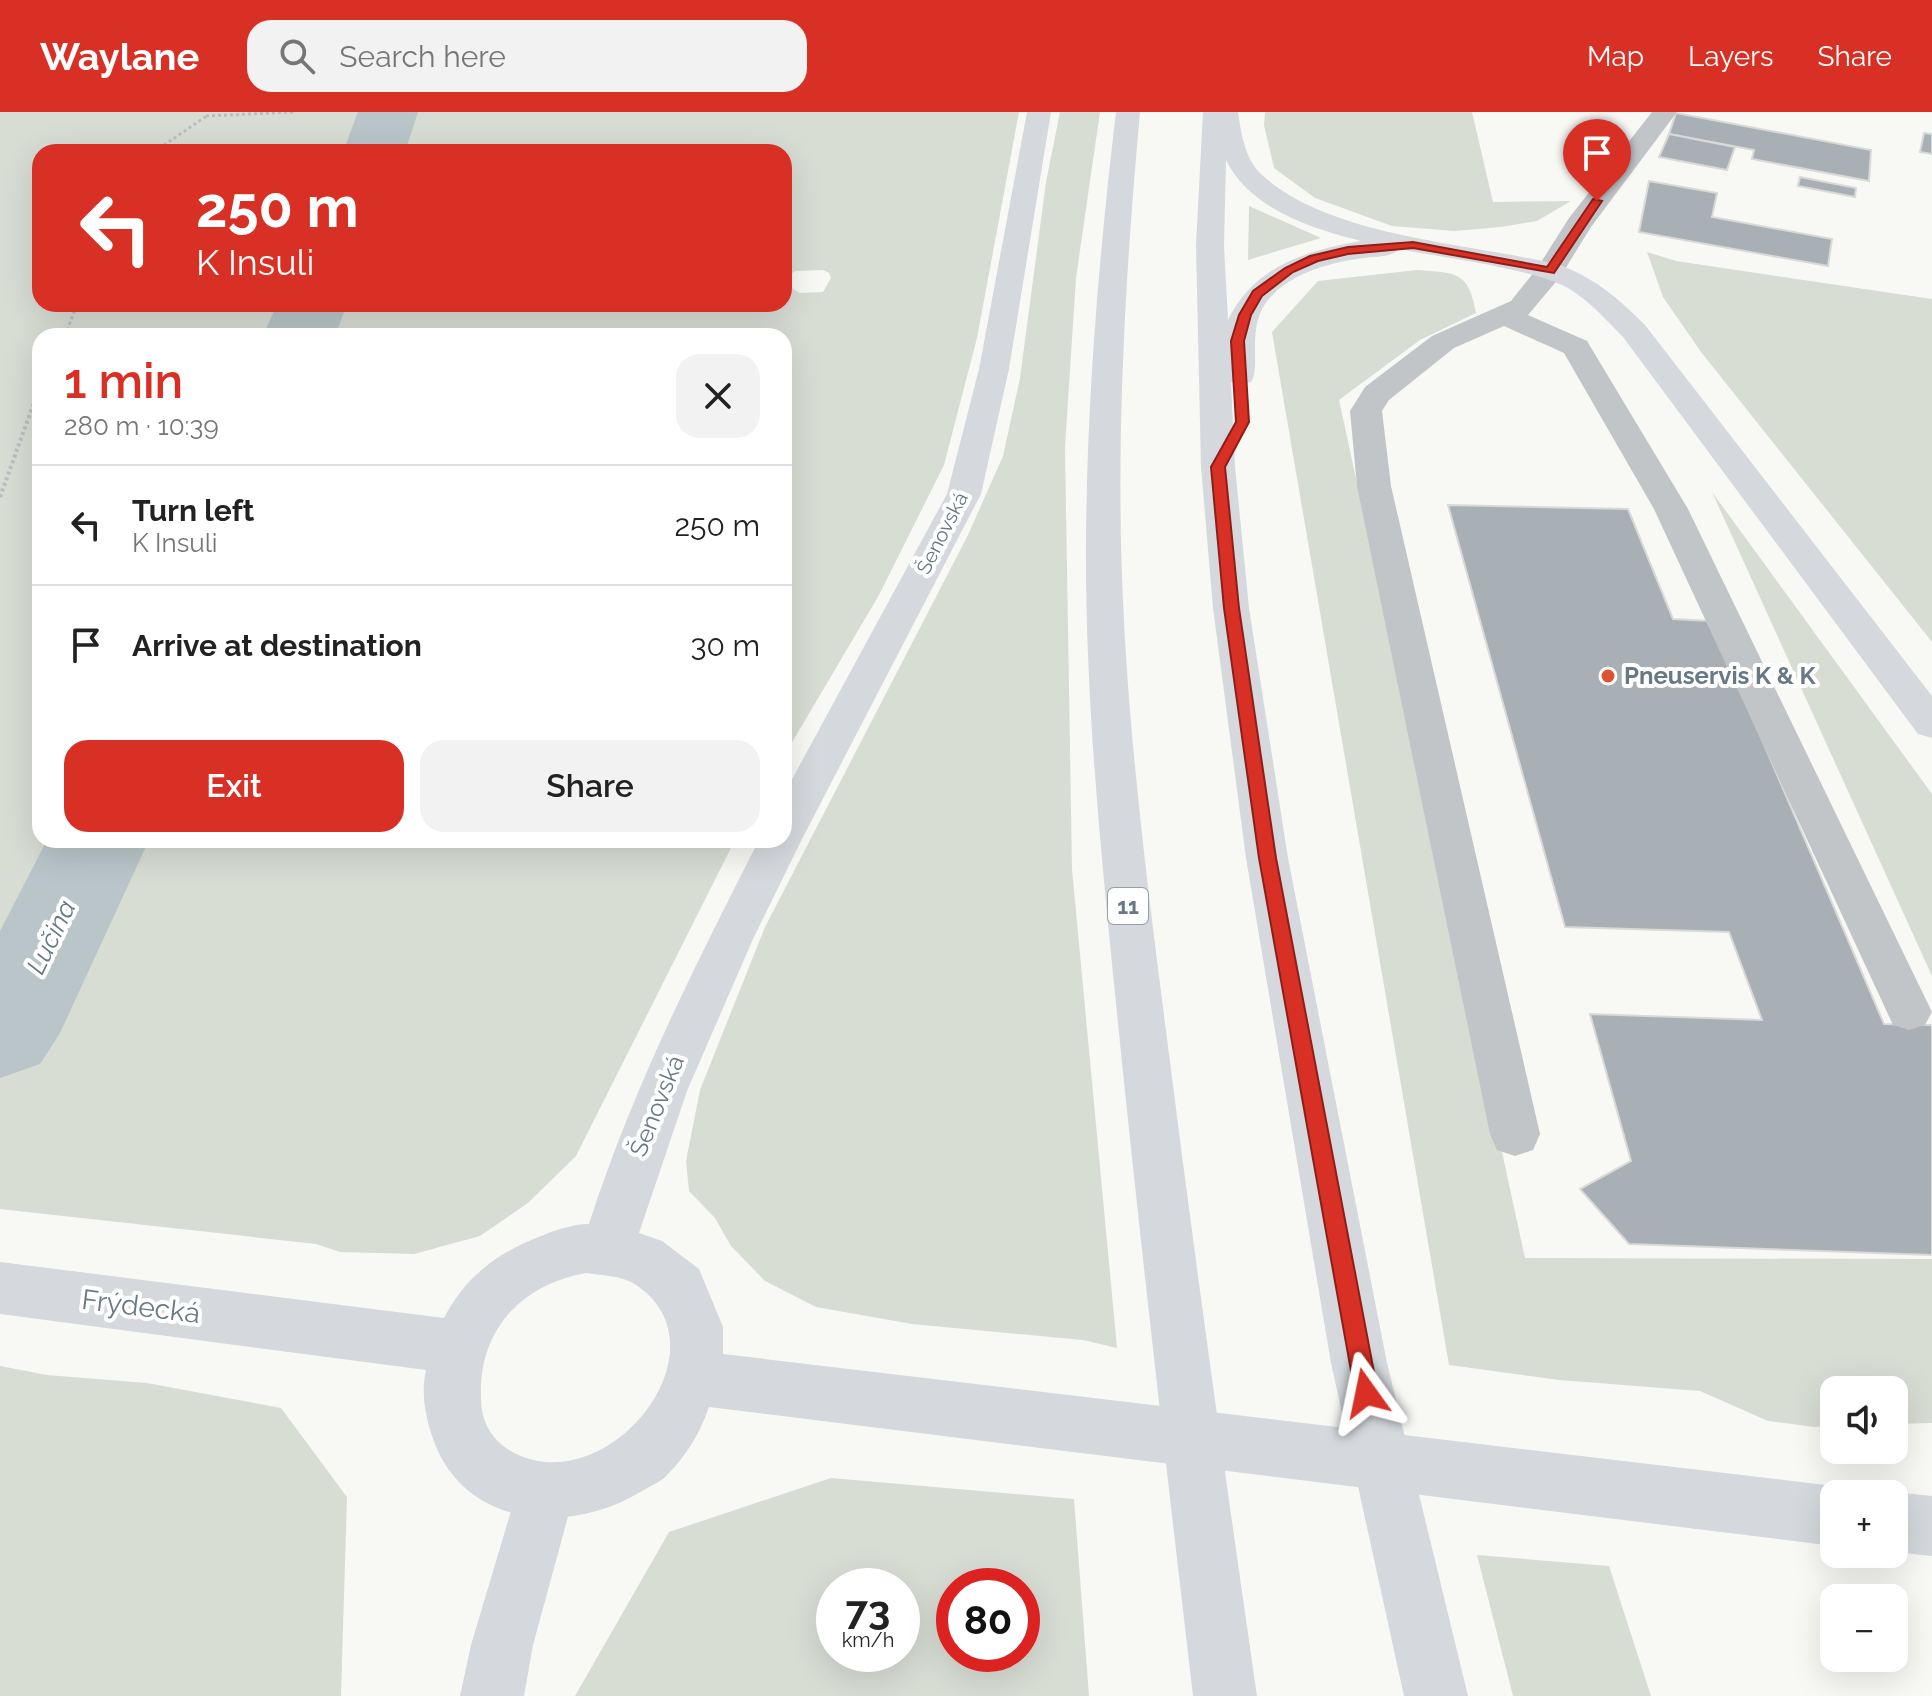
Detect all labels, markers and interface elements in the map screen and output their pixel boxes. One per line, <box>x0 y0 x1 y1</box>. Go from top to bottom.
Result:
search box <box>247 20 807 92</box>
text: Waylane <box>40 34 199 79</box>
icon: search <box>275 34 319 78</box>
text: Search here <box>339 39 506 74</box>
text: Map <box>1587 40 1644 73</box>
text: Layers <box>1688 40 1774 73</box>
text: Share <box>1818 40 1892 73</box>
pin <box>1563 119 1631 201</box>
icon: arrive <box>1575 131 1619 175</box>
text: 250 m <box>196 174 359 240</box>
icon: left <box>64 176 168 280</box>
text: K Insuli <box>196 241 314 283</box>
text: 1 min <box>64 353 183 409</box>
button: close <box>676 354 760 438</box>
text: 280 m · 10:39 <box>64 411 219 441</box>
street label: Šenovská <box>910 488 973 578</box>
text: Turn left <box>132 493 254 528</box>
icon: left <box>64 503 108 547</box>
text: 250 m <box>674 508 760 543</box>
text: K Insuli <box>132 528 217 558</box>
icon: arrive <box>64 623 108 667</box>
text: Arrive at destination <box>132 628 422 663</box>
text: 30 m <box>690 628 760 663</box>
place label: Pneuservis K & K <box>1624 661 1816 690</box>
marker: Pneuservis K & K <box>1599 667 1617 685</box>
button: Exit <box>64 740 404 832</box>
button: Share <box>420 740 760 832</box>
road number: 11 <box>1108 888 1148 924</box>
water label: Lučina <box>20 895 82 979</box>
street label: Šenovská <box>622 1051 690 1161</box>
street label: Frýdecká <box>80 1283 202 1330</box>
position arrow <box>1324 1351 1408 1435</box>
map controls <box>1820 1376 1908 1672</box>
button: sound <box>1820 1376 1908 1464</box>
button: + <box>1820 1480 1908 1568</box>
speed limit sign: 80 <box>936 1568 1040 1672</box>
button: − <box>1820 1584 1908 1672</box>
text: 73 <box>846 1586 890 1633</box>
text: km/h <box>842 1628 894 1652</box>

